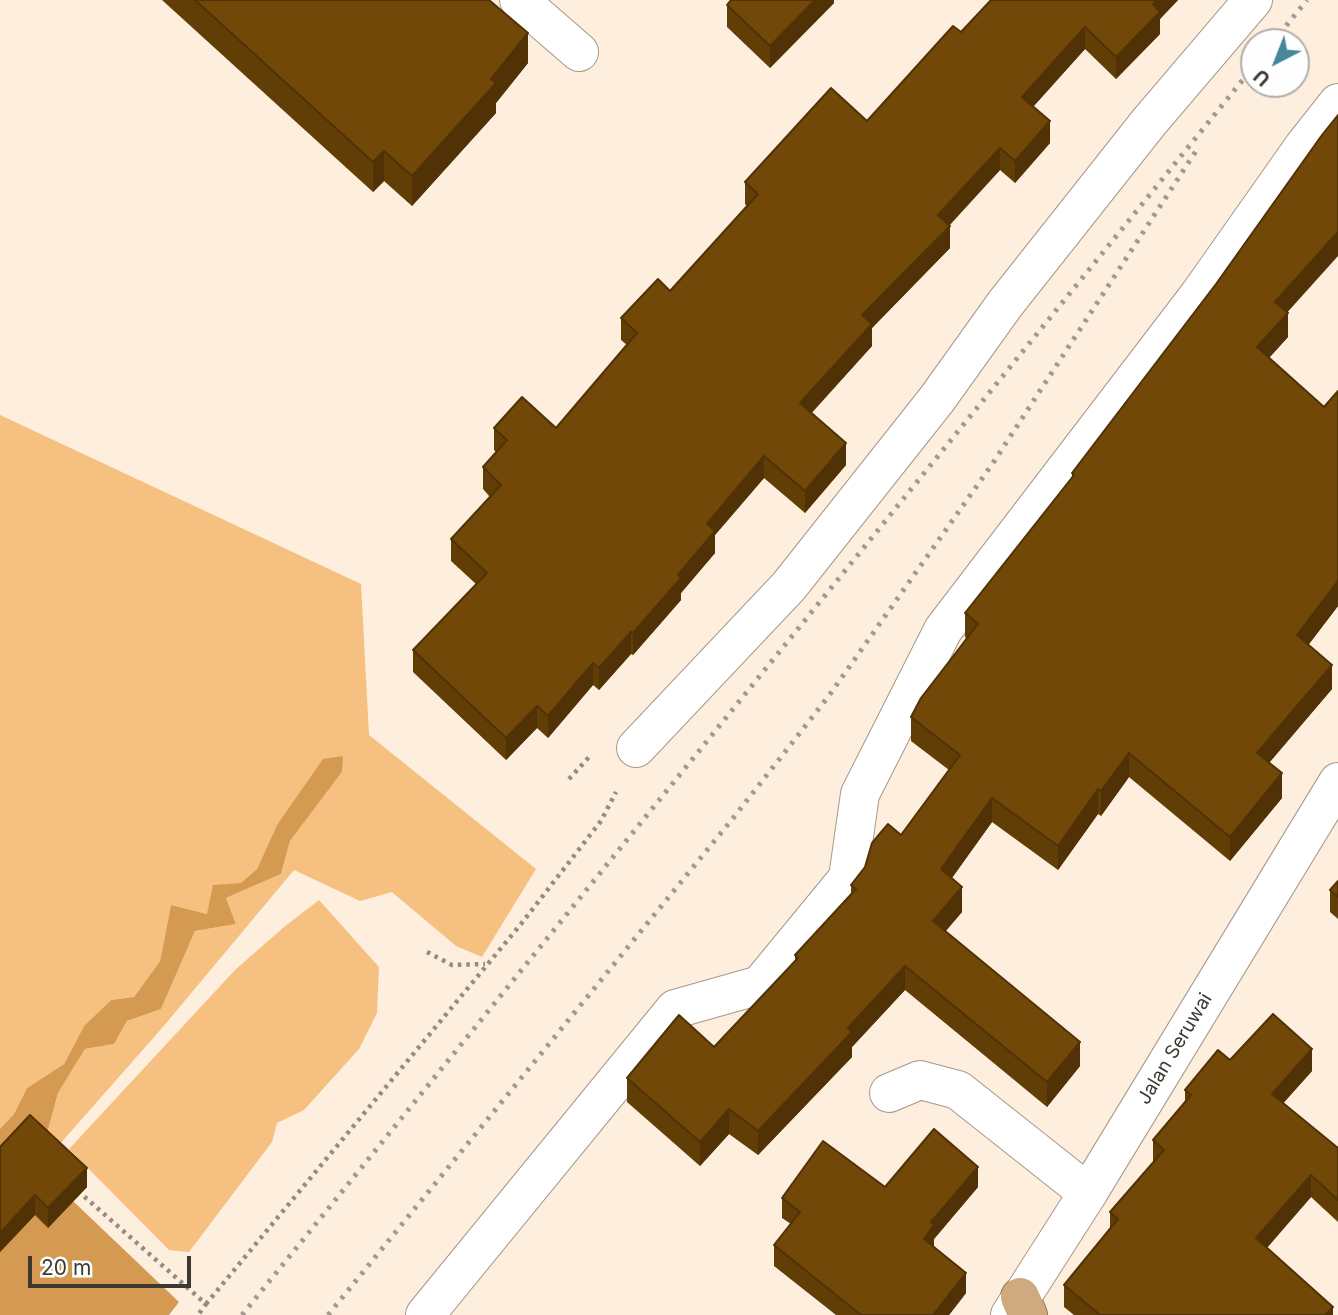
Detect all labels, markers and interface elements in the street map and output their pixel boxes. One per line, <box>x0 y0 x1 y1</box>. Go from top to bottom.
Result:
north arrow <box>1240 28 1310 98</box>
text: U <box>1249 64 1275 91</box>
street label: Jalan Seruwai <box>1133 989 1217 1109</box>
scale bar <box>32 1242 194 1286</box>
text: 20 m <box>41 1255 91 1280</box>

